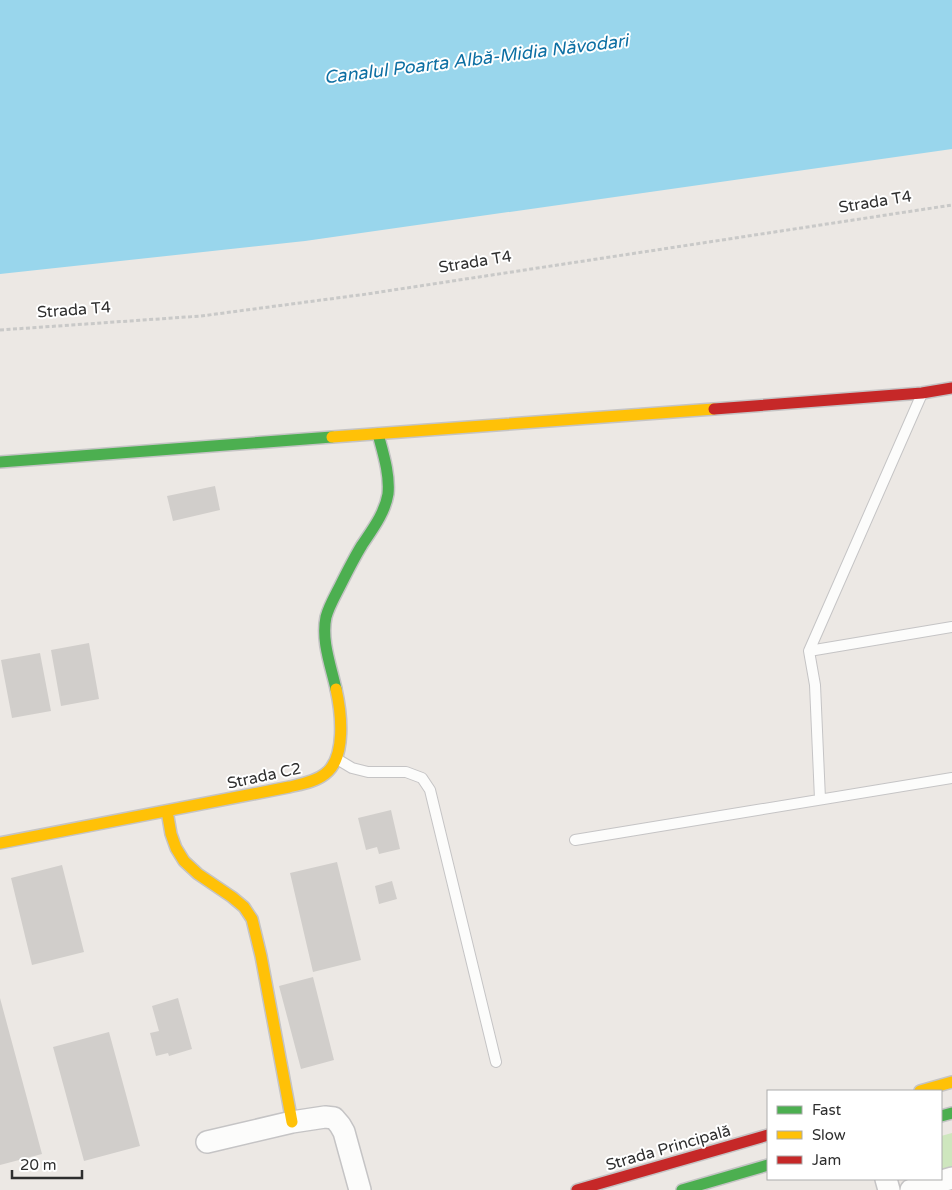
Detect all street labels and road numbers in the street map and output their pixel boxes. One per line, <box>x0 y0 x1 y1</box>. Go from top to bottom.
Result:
street label: Strada T4 <box>837 186 913 218</box>
street label: Strada T4 <box>437 246 513 278</box>
street label: Strada T4 <box>37 297 112 323</box>
street label: Strada C2 <box>225 758 303 794</box>
street label: Strada Principală <box>603 1121 733 1175</box>

